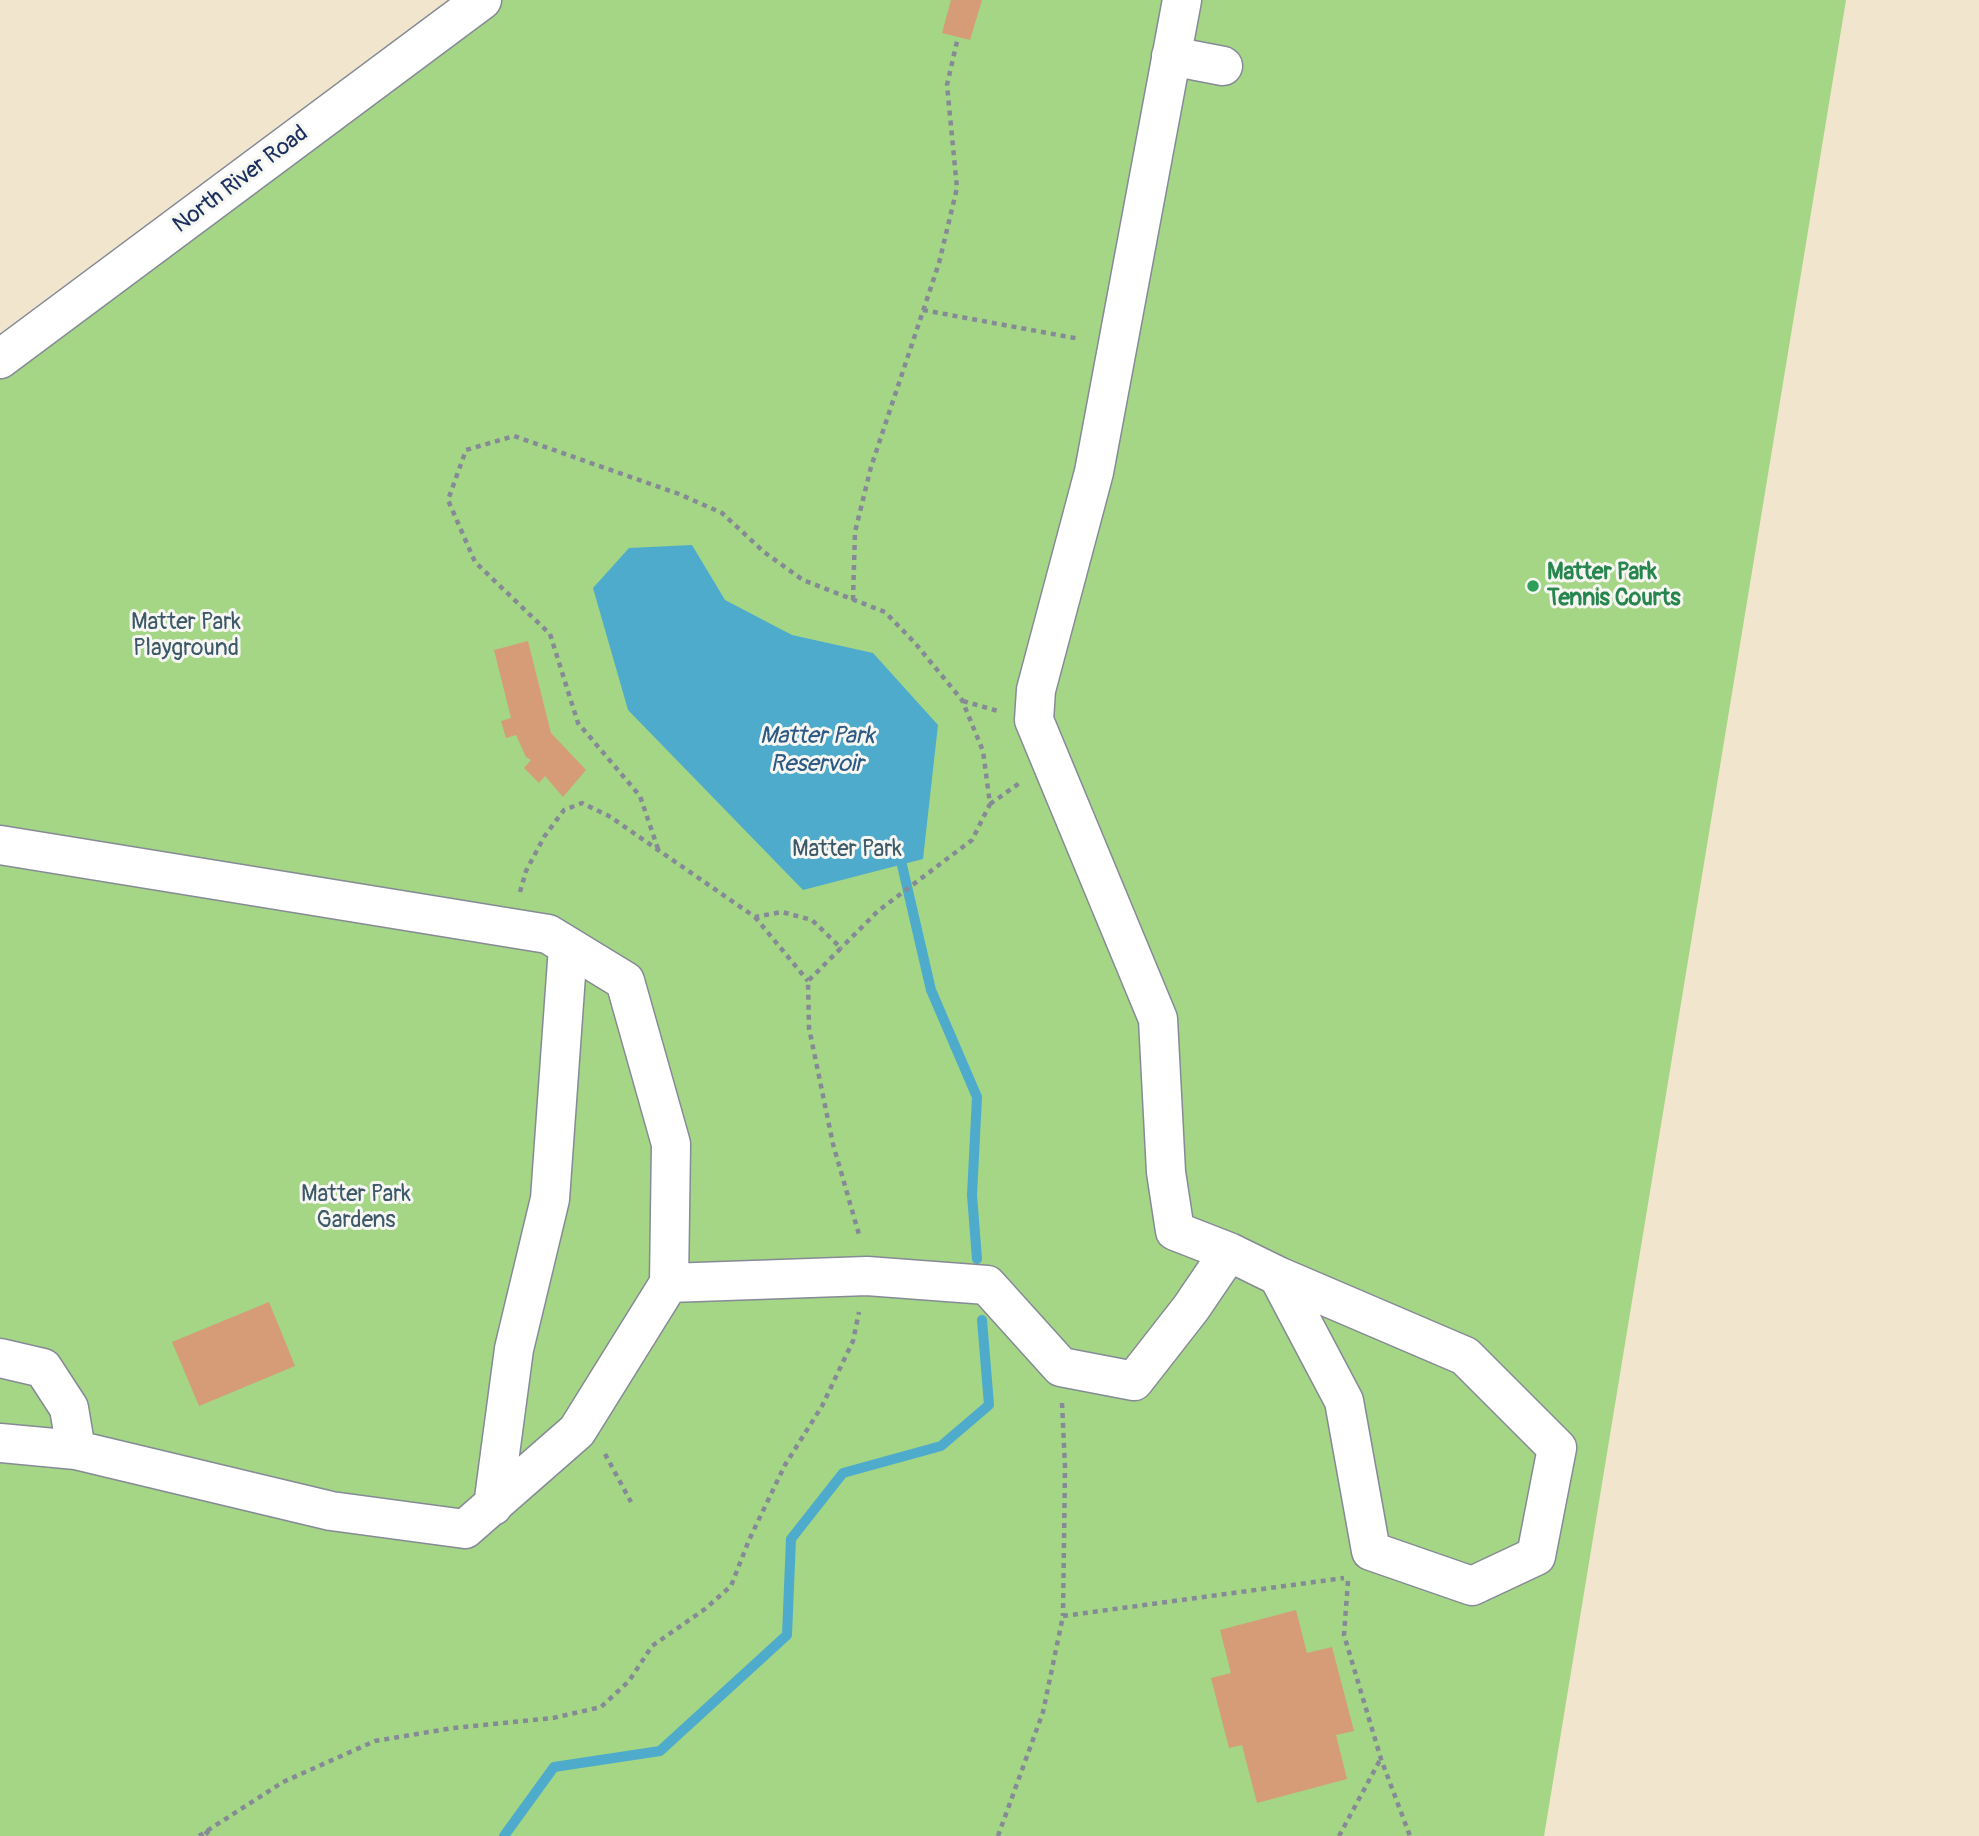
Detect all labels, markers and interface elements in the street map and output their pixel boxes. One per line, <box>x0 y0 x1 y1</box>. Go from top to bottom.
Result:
street label: North River Road <box>168 120 314 240</box>
place label: Matter Park Tennis Courts <box>1547 559 1681 613</box>
marker: Matter Park Tennis Courts <box>1525 578 1541 594</box>
park label: Matter Park Playground <box>131 609 241 663</box>
water label: Matter Park Reservoir <box>760 723 874 779</box>
park label: Matter Park <box>792 836 902 864</box>
park label: Matter Park Gardens <box>301 1181 411 1235</box>

